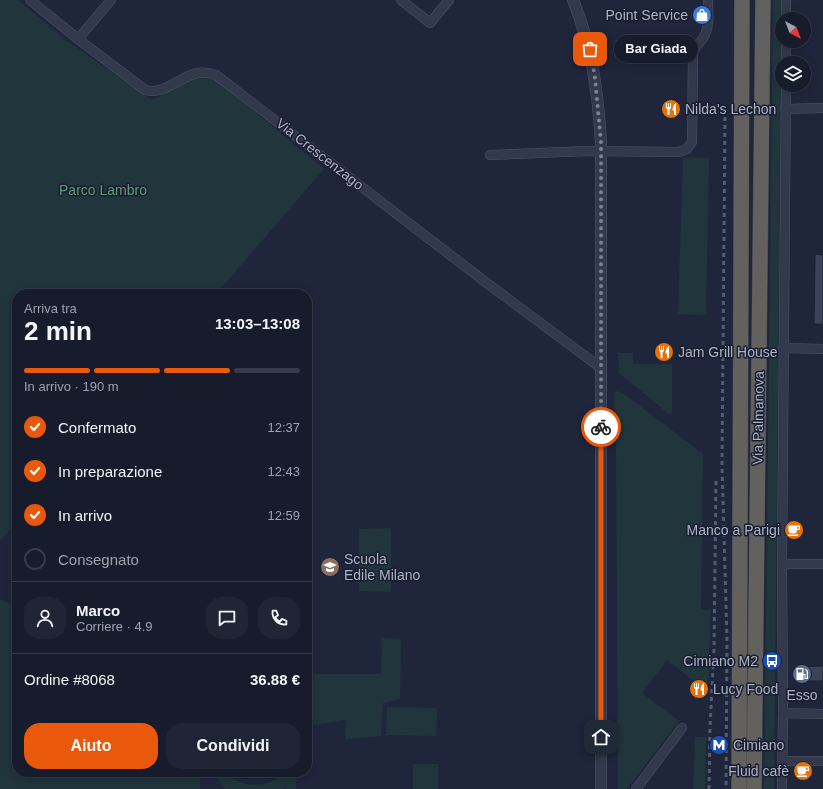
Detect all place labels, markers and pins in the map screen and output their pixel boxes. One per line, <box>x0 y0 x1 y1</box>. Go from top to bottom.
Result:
shop icon: Point Service <box>691 4 713 26</box>
place label: Point Service <box>606 7 688 23</box>
pin <box>573 32 607 66</box>
callout: Bar Giada <box>614 35 698 63</box>
restaurant icon: Nilda's Lechon <box>660 98 682 120</box>
place label: Nilda's Lechon <box>685 101 776 117</box>
restaurant icon: Jam Grill House <box>653 341 675 363</box>
place label: Jam Grill House <box>678 344 778 360</box>
cafe icon: Manco a Parigi <box>783 519 805 541</box>
place label: Manco a Parigi <box>687 522 780 538</box>
place label: Scuola Edile Milano <box>344 551 420 583</box>
school or university icon: Scuola Edile Milano <box>319 556 341 578</box>
bus stop icon: Cimiano M2 <box>761 650 783 672</box>
place label: Cimiano M2 <box>683 653 758 669</box>
fuel station icon: Esso <box>791 663 813 685</box>
restaurant icon: Lucy Food <box>688 678 710 700</box>
place label: Lucy Food <box>713 681 778 697</box>
place label: Esso <box>786 687 818 703</box>
pin <box>584 720 618 754</box>
metro station icon: Cimiano <box>708 734 730 756</box>
place label: Cimiano <box>733 737 785 753</box>
cafe icon: Fluid cafè <box>792 760 814 782</box>
place label: Fluid cafè <box>728 763 789 779</box>

